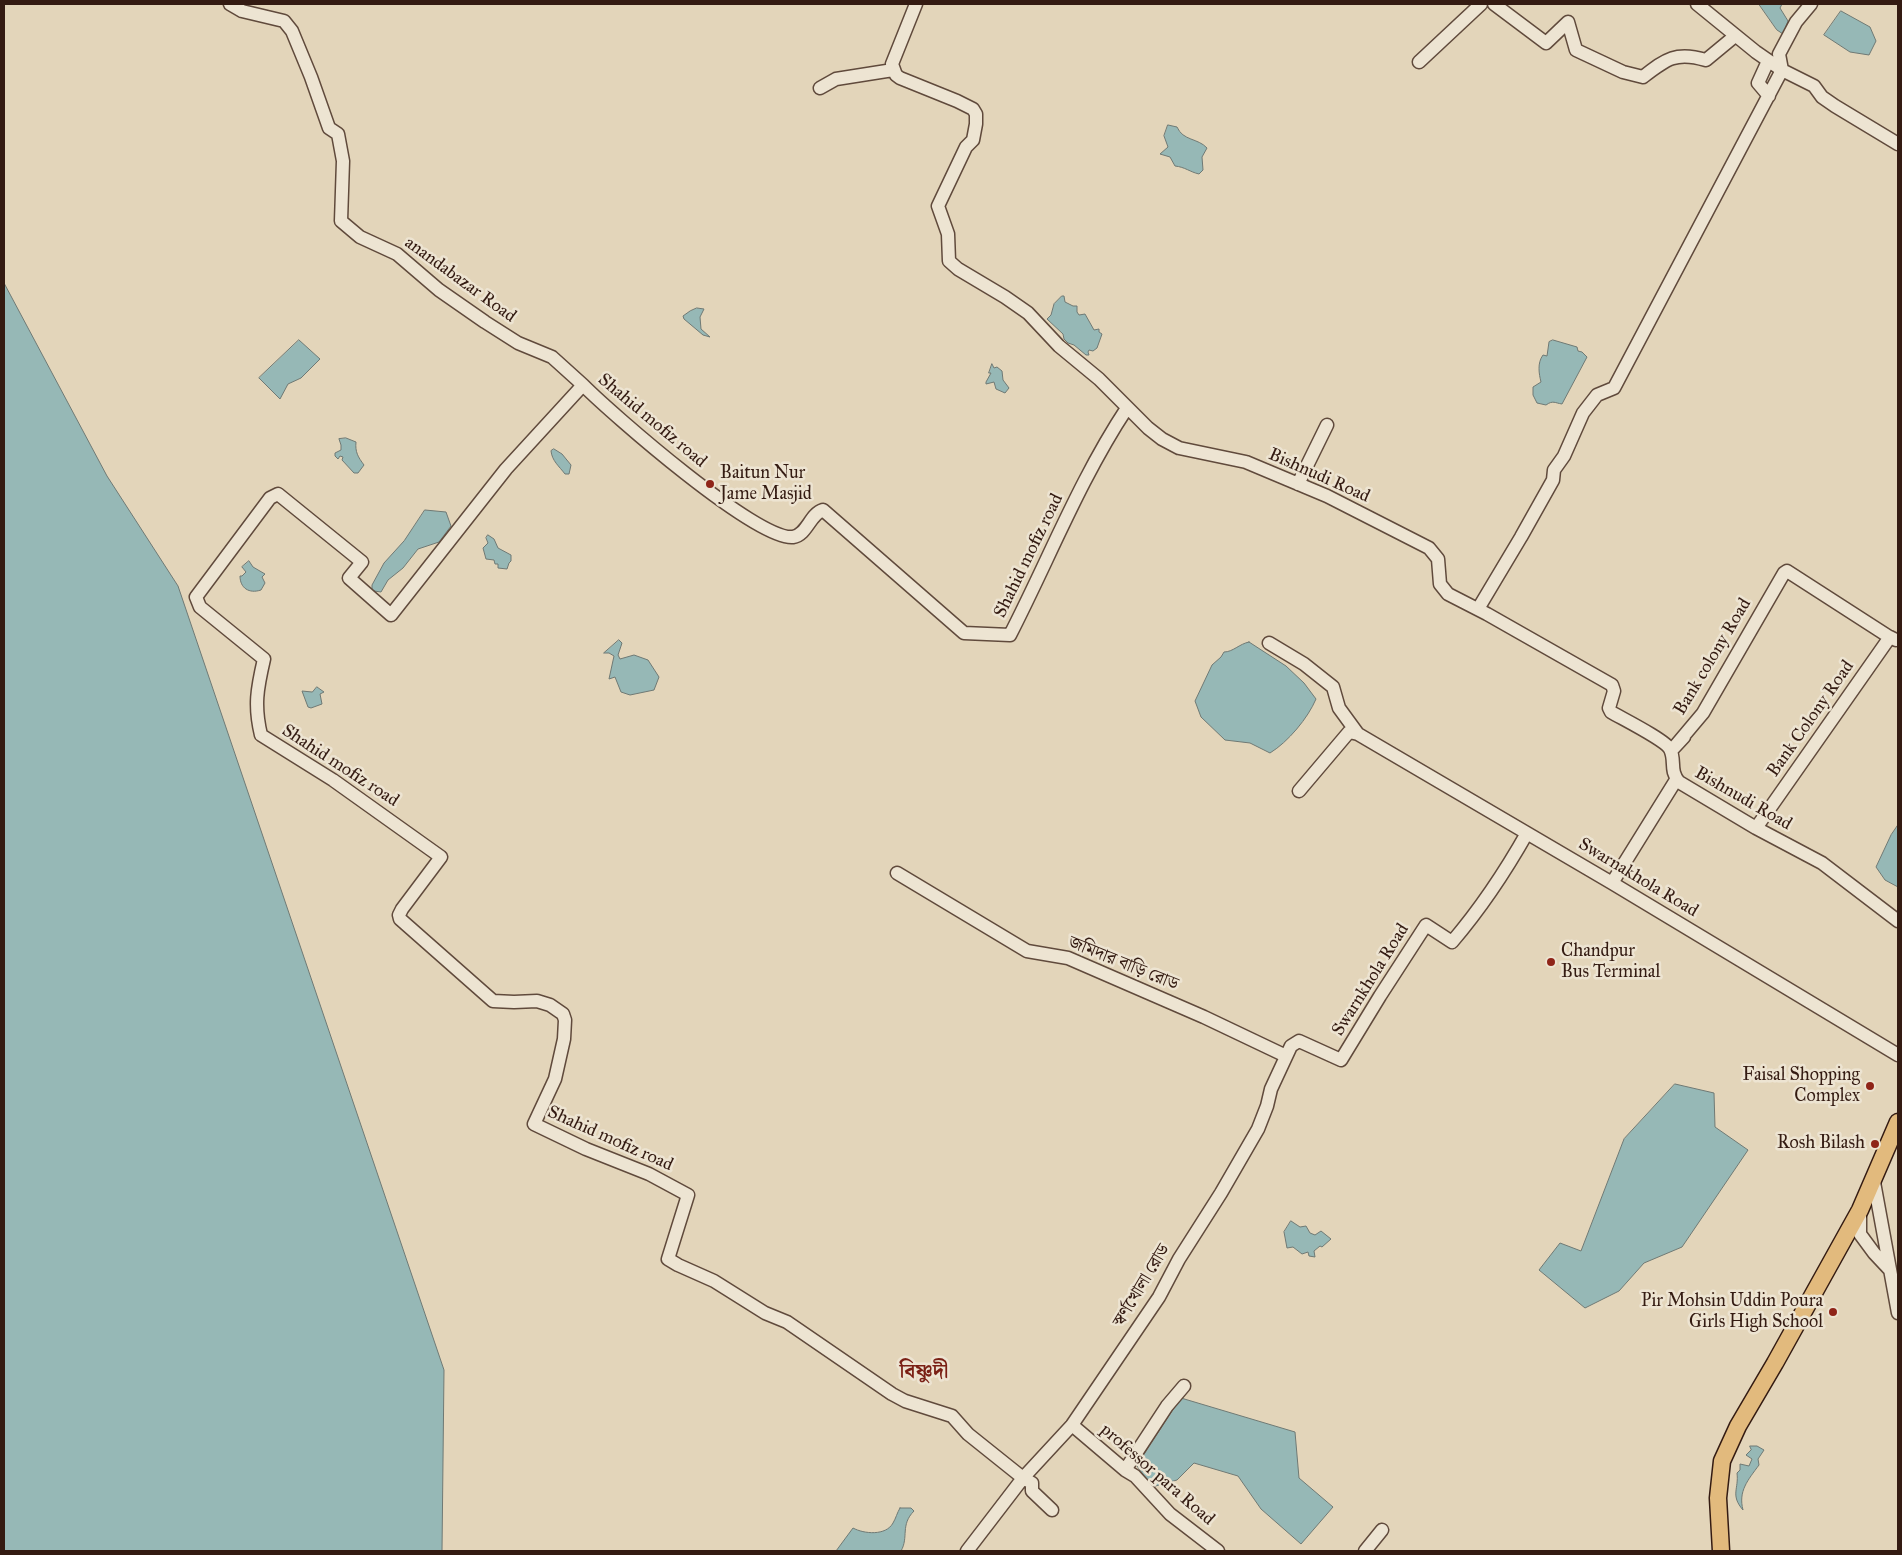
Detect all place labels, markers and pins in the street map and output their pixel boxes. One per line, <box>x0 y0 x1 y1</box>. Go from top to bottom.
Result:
place label: Baitun Nur Jame Masjid <box>720 463 812 506</box>
marker: Baitun Nur Jame Masjid <box>704 478 716 490</box>
place label: Chandpur Bus Terminal <box>1561 941 1660 984</box>
marker: Chandpur Bus Terminal <box>1545 956 1557 968</box>
place label: Faisal Shopping Complex <box>1743 1065 1860 1108</box>
marker: Faisal Shopping Complex <box>1864 1080 1876 1092</box>
place label: Rosh Bilash <box>1777 1133 1865 1155</box>
marker: Rosh Bilash <box>1869 1138 1881 1150</box>
place label: Pir Mohsin Uddin Poura Girls High School <box>1641 1291 1823 1334</box>
marker: Pir Mohsin Uddin Poura Girls High School <box>1827 1306 1839 1318</box>

